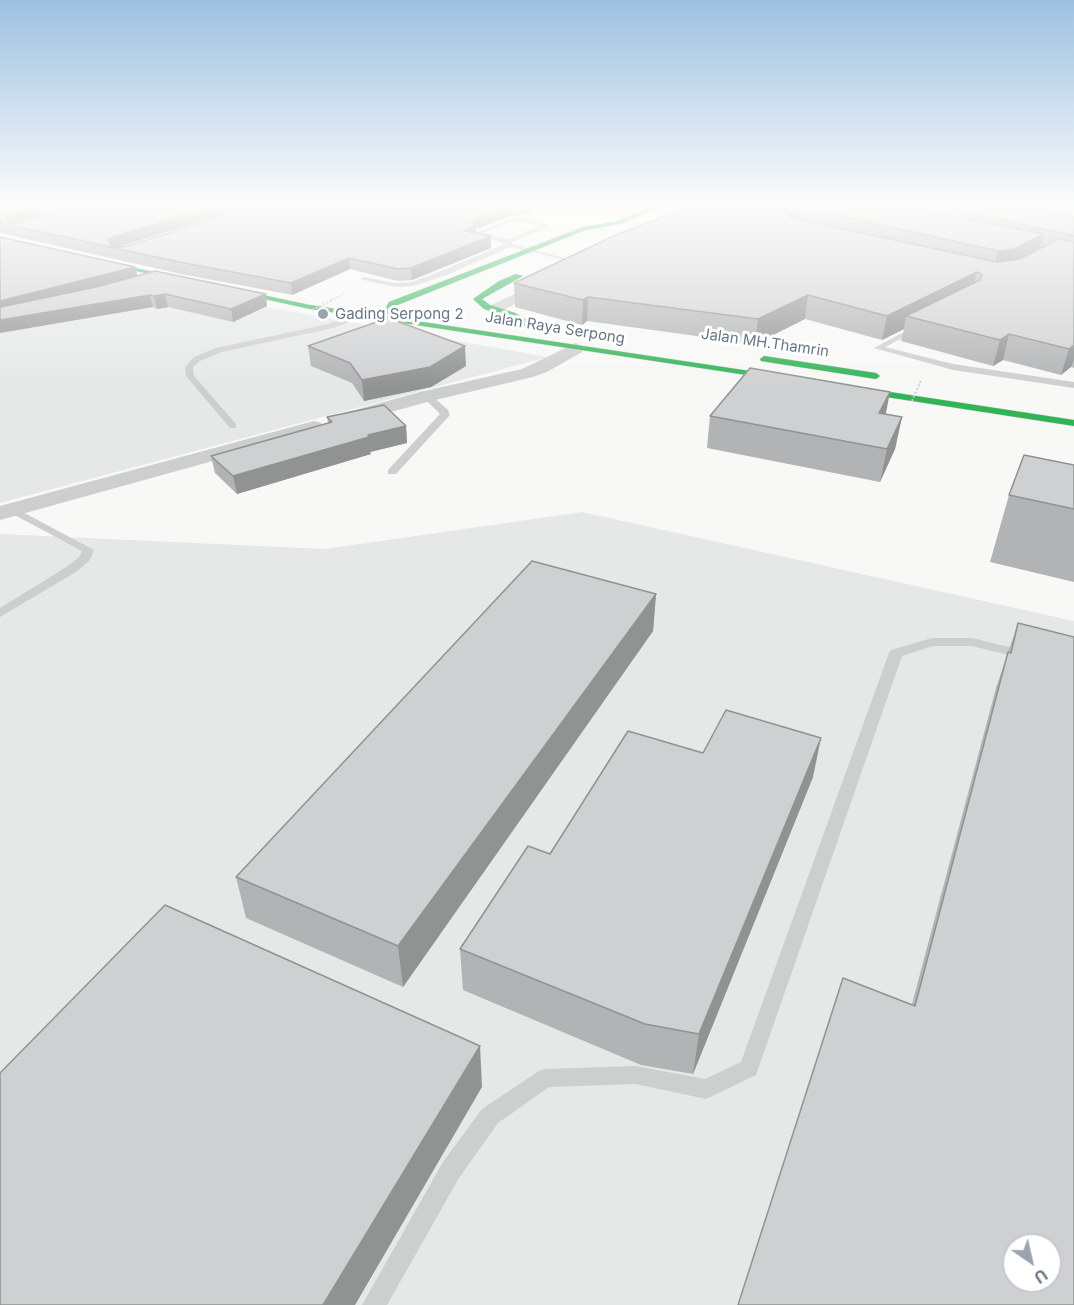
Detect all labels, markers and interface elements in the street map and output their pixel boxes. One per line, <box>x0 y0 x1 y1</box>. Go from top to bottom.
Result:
place label: Gading Serpong 2 <box>335 305 464 323</box>
marker: Gading Serpong 2 <box>316 307 330 321</box>
street label: Jalan Raya Serpong <box>484 308 626 348</box>
street label: Jalan MH.Thamrin <box>700 325 830 361</box>
north arrow <box>1002 1233 1062 1293</box>
text: U <box>1030 1265 1051 1288</box>

